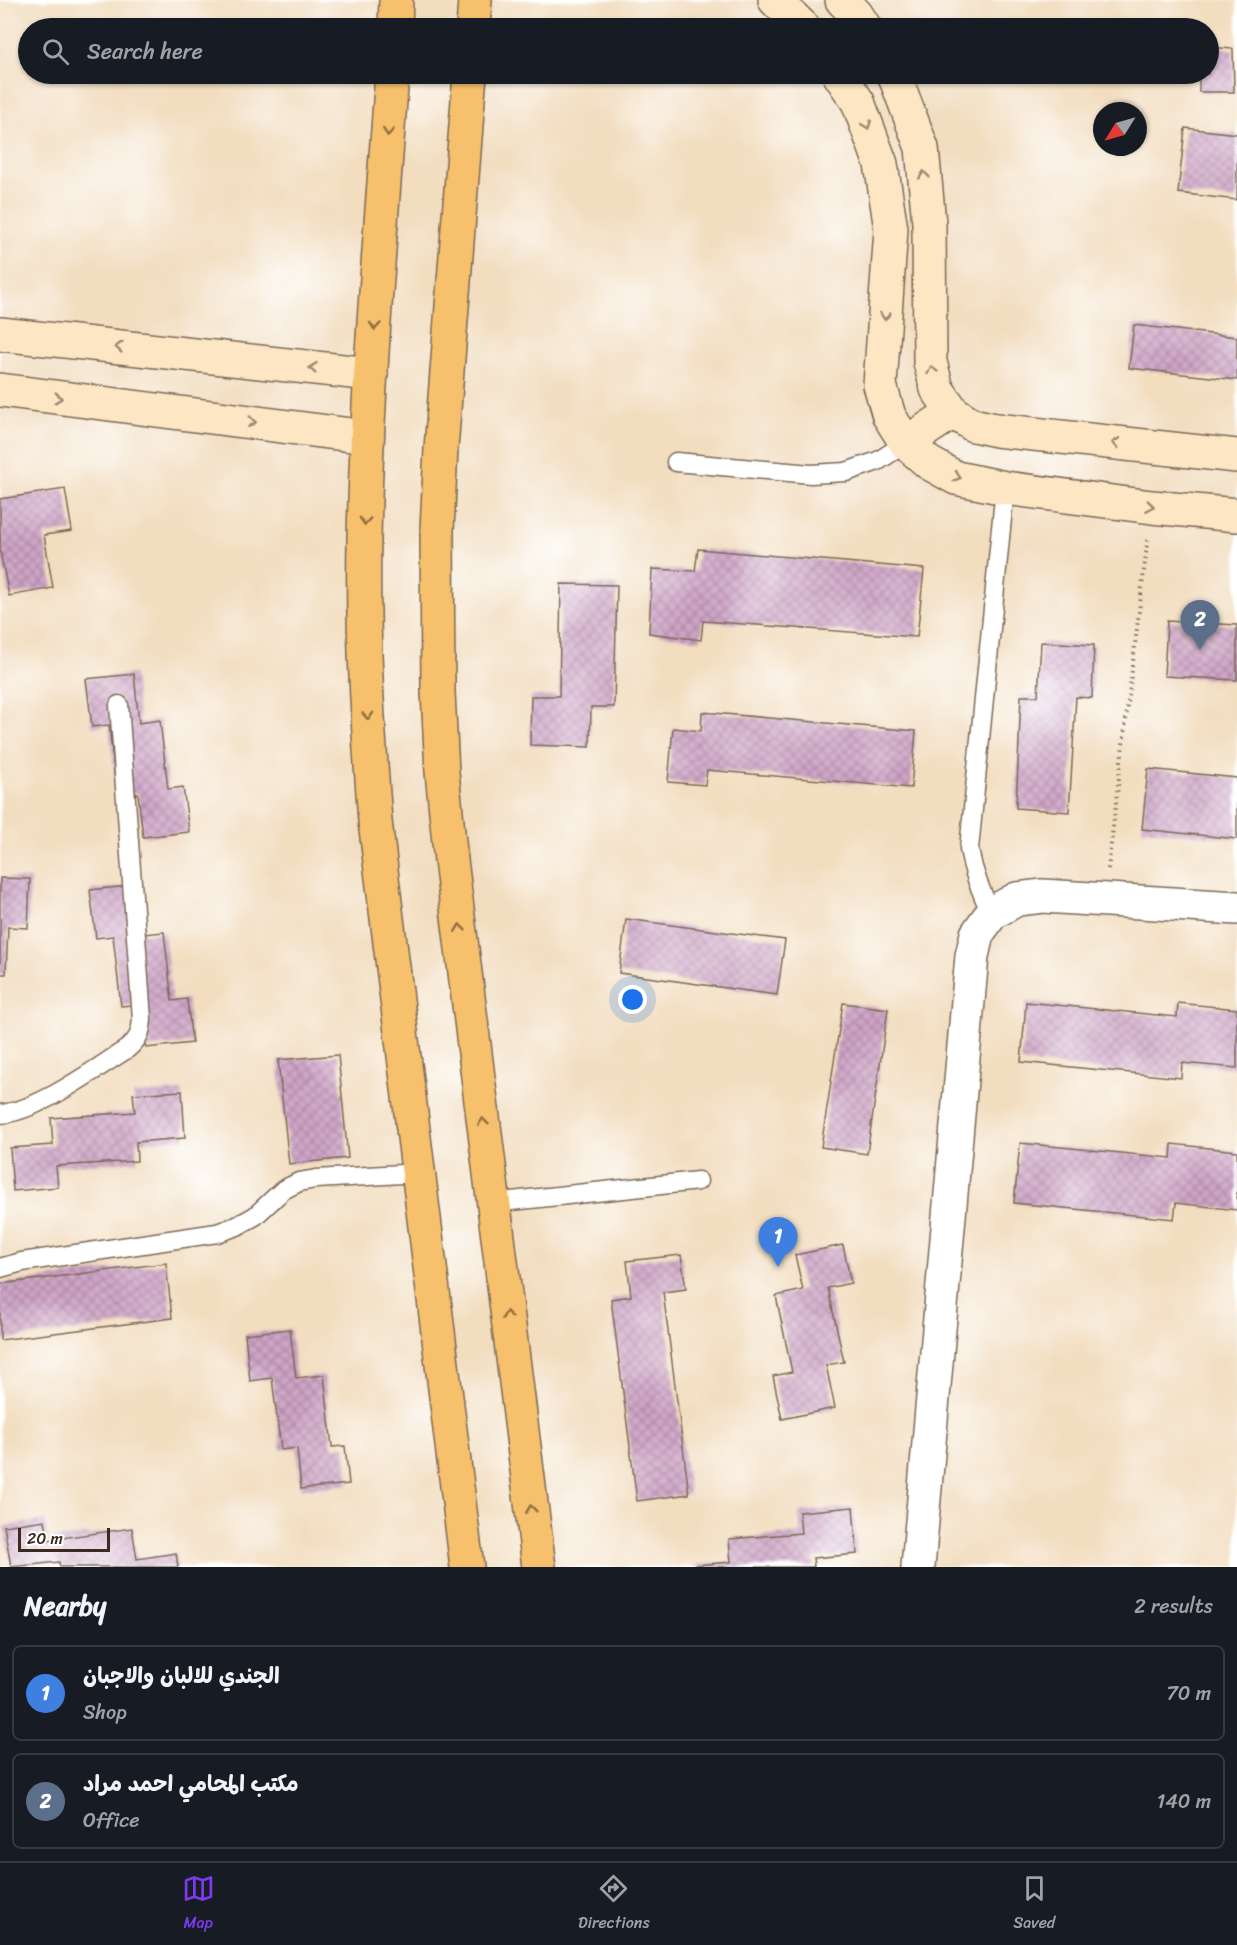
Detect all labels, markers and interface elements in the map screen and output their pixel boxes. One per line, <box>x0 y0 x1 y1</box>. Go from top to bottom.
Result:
search box <box>18 18 1219 84</box>
text: Search here <box>87 32 203 71</box>
icon: search <box>39 35 72 68</box>
north arrow <box>1093 102 1147 156</box>
one-way arrow <box>859 119 872 130</box>
one-way arrow <box>381 127 394 136</box>
one-way arrow <box>918 171 931 180</box>
one-way arrow <box>878 312 891 321</box>
one-way arrow <box>368 322 381 331</box>
one-way arrow <box>115 341 124 354</box>
one-way arrow <box>309 362 318 375</box>
one-way arrow <box>927 365 940 375</box>
one-way arrow <box>53 391 63 403</box>
one-way arrow <box>247 415 256 428</box>
one-way arrow <box>1112 437 1121 450</box>
one-way arrow <box>952 469 962 482</box>
one-way arrow <box>1145 499 1154 512</box>
one-way arrow <box>358 517 371 526</box>
pin: 2 <box>1180 600 1220 650</box>
one-way arrow <box>362 712 375 721</box>
one-way arrow <box>454 924 466 933</box>
your location <box>618 985 647 1014</box>
one-way arrow <box>477 1117 490 1127</box>
pin: 1 <box>758 1218 798 1267</box>
one-way arrow <box>501 1311 514 1320</box>
one-way arrow <box>526 1504 538 1514</box>
text: 20 m <box>27 1524 63 1553</box>
scale bar <box>18 1525 110 1552</box>
text: Nearby <box>24 1583 106 1629</box>
text: 2 results <box>1134 1589 1213 1624</box>
text: الجندي للالبان والاجبان <box>83 1656 280 1695</box>
text: 1 <box>41 1676 50 1711</box>
text: 70 m <box>1166 1676 1211 1711</box>
text: Shop <box>83 1695 127 1730</box>
text: مكتب المحامي احمد مراد <box>83 1764 299 1803</box>
text: 2 <box>40 1784 51 1819</box>
text: 140 m <box>1157 1784 1211 1819</box>
text: Office <box>83 1803 139 1838</box>
tab: Map <box>182 1872 215 1937</box>
tab: Directions <box>578 1872 650 1937</box>
tab: Saved <box>1013 1872 1055 1937</box>

